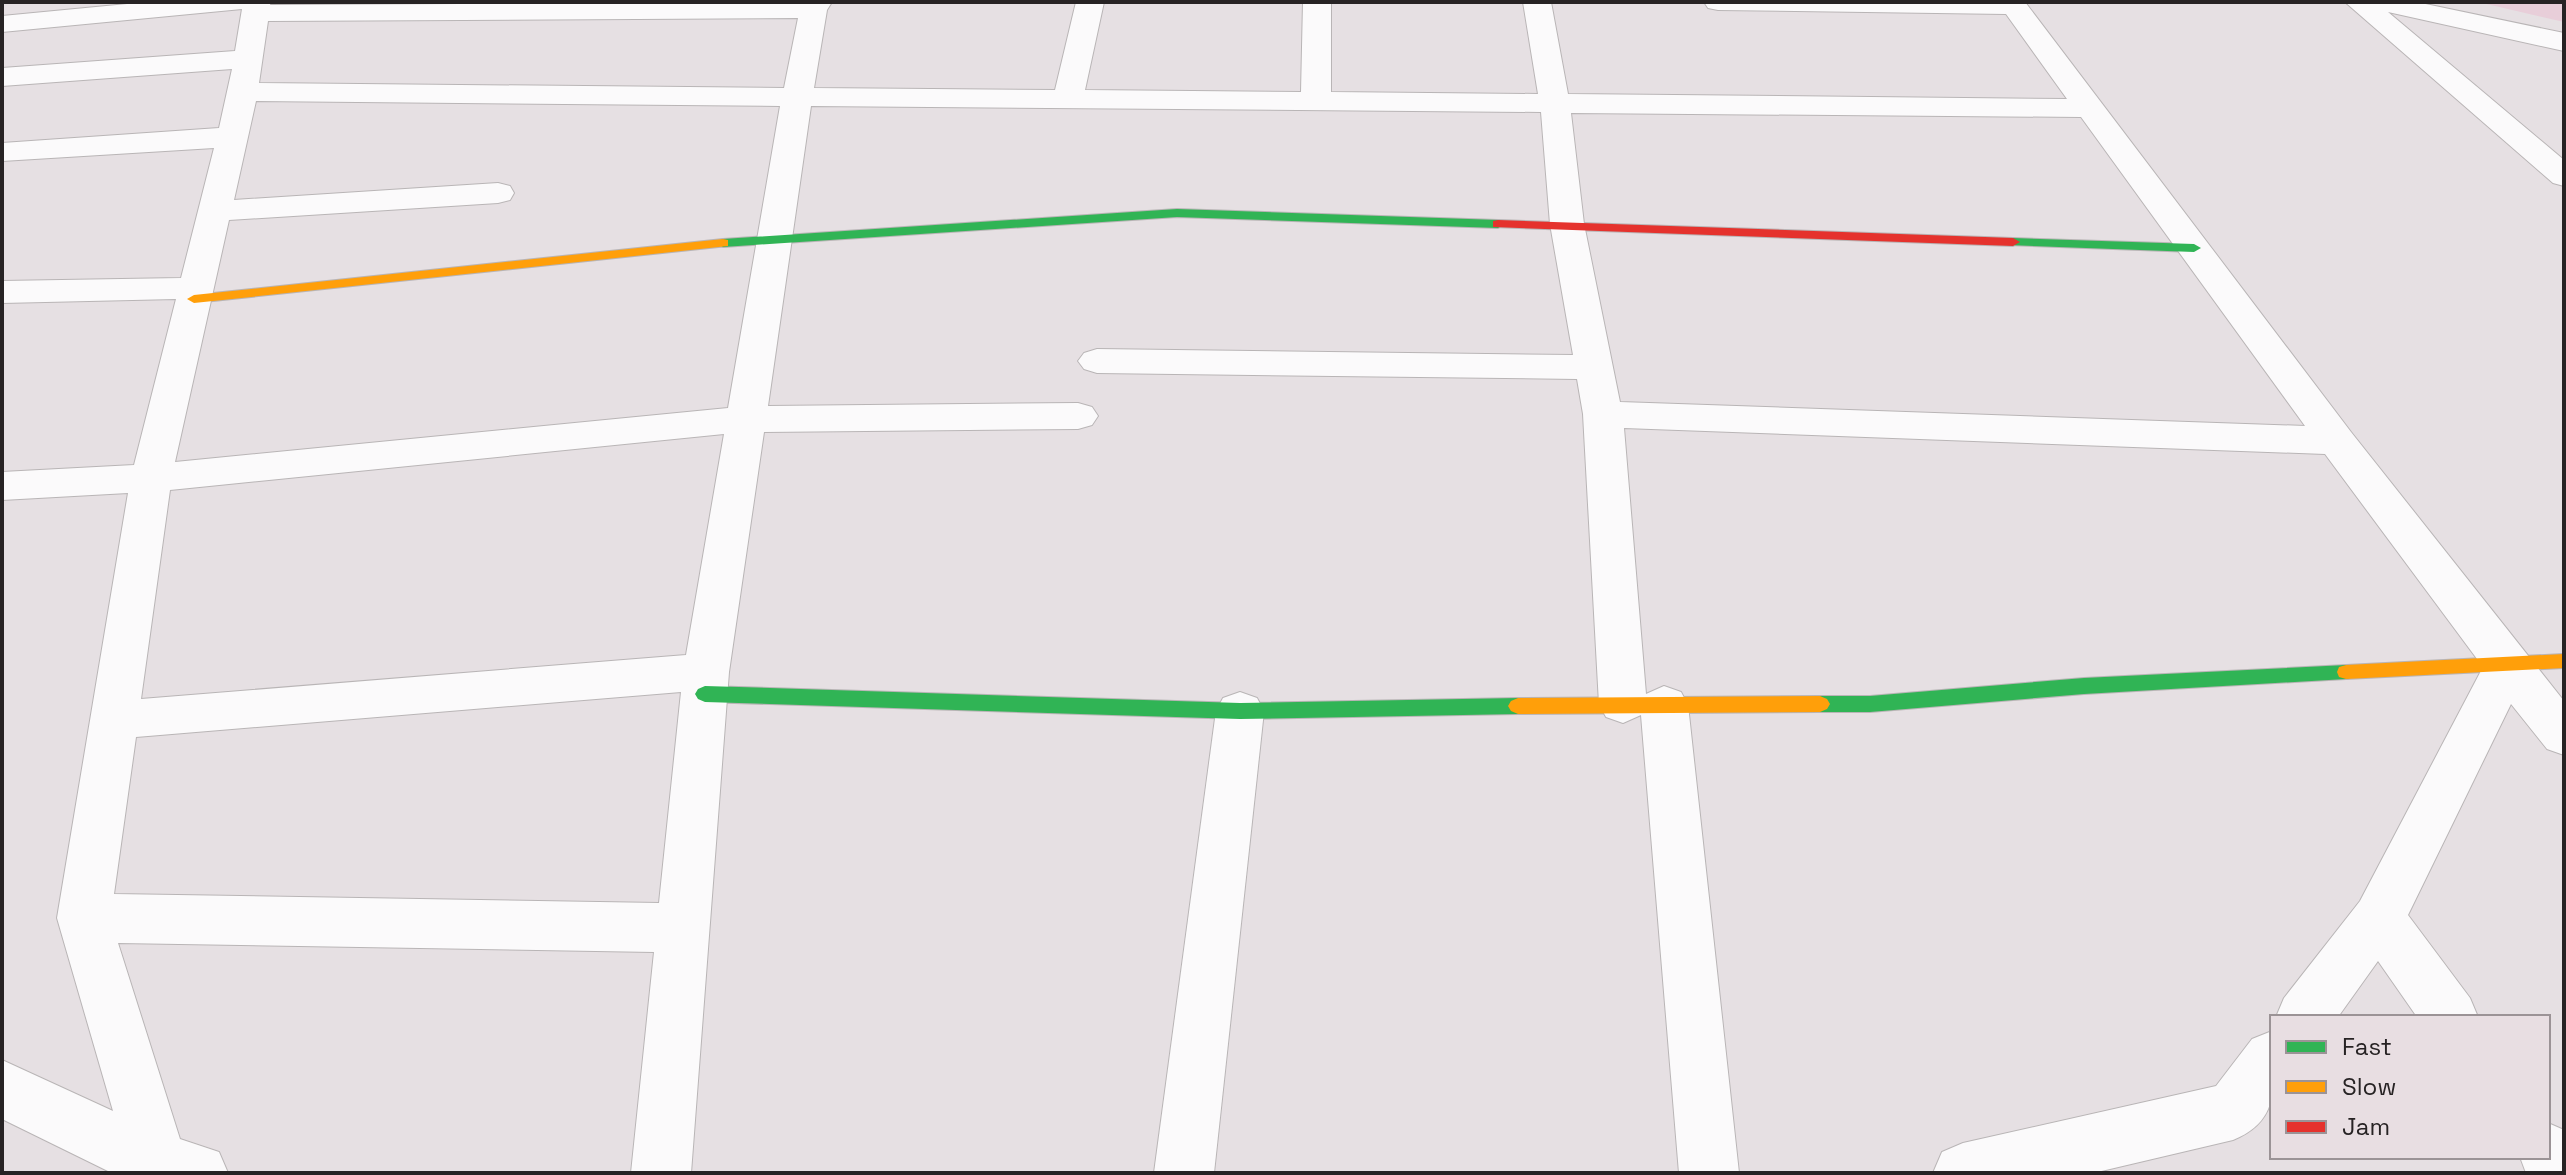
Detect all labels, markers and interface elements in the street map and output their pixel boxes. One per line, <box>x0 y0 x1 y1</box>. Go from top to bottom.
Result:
legend <box>2270 1015 2550 1159</box>
text: Fast <box>2342 1031 2392 1062</box>
text: Slow <box>2342 1071 2396 1102</box>
text: Jam <box>2342 1111 2390 1142</box>

